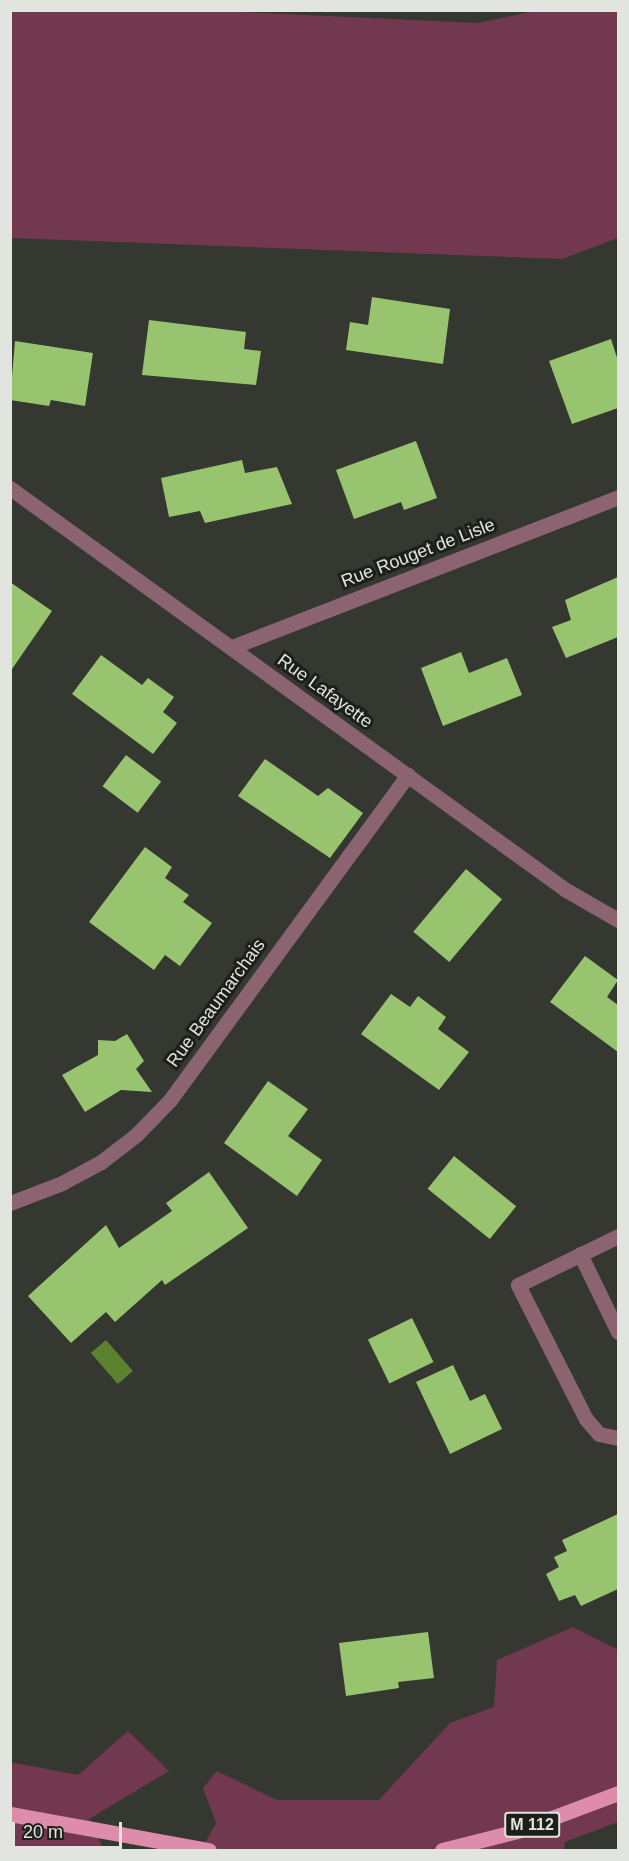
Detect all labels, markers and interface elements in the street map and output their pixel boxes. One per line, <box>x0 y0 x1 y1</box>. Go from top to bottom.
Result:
street label: Rue Rouget de Lisle <box>338 514 498 592</box>
street label: Rue Lafayette <box>273 649 377 733</box>
street label: Rue Beaumarchais <box>162 935 270 1071</box>
scale bar <box>15 1810 124 1848</box>
road number: M 112 <box>504 1812 560 1838</box>
text: 20 m <box>23 1822 63 1842</box>

